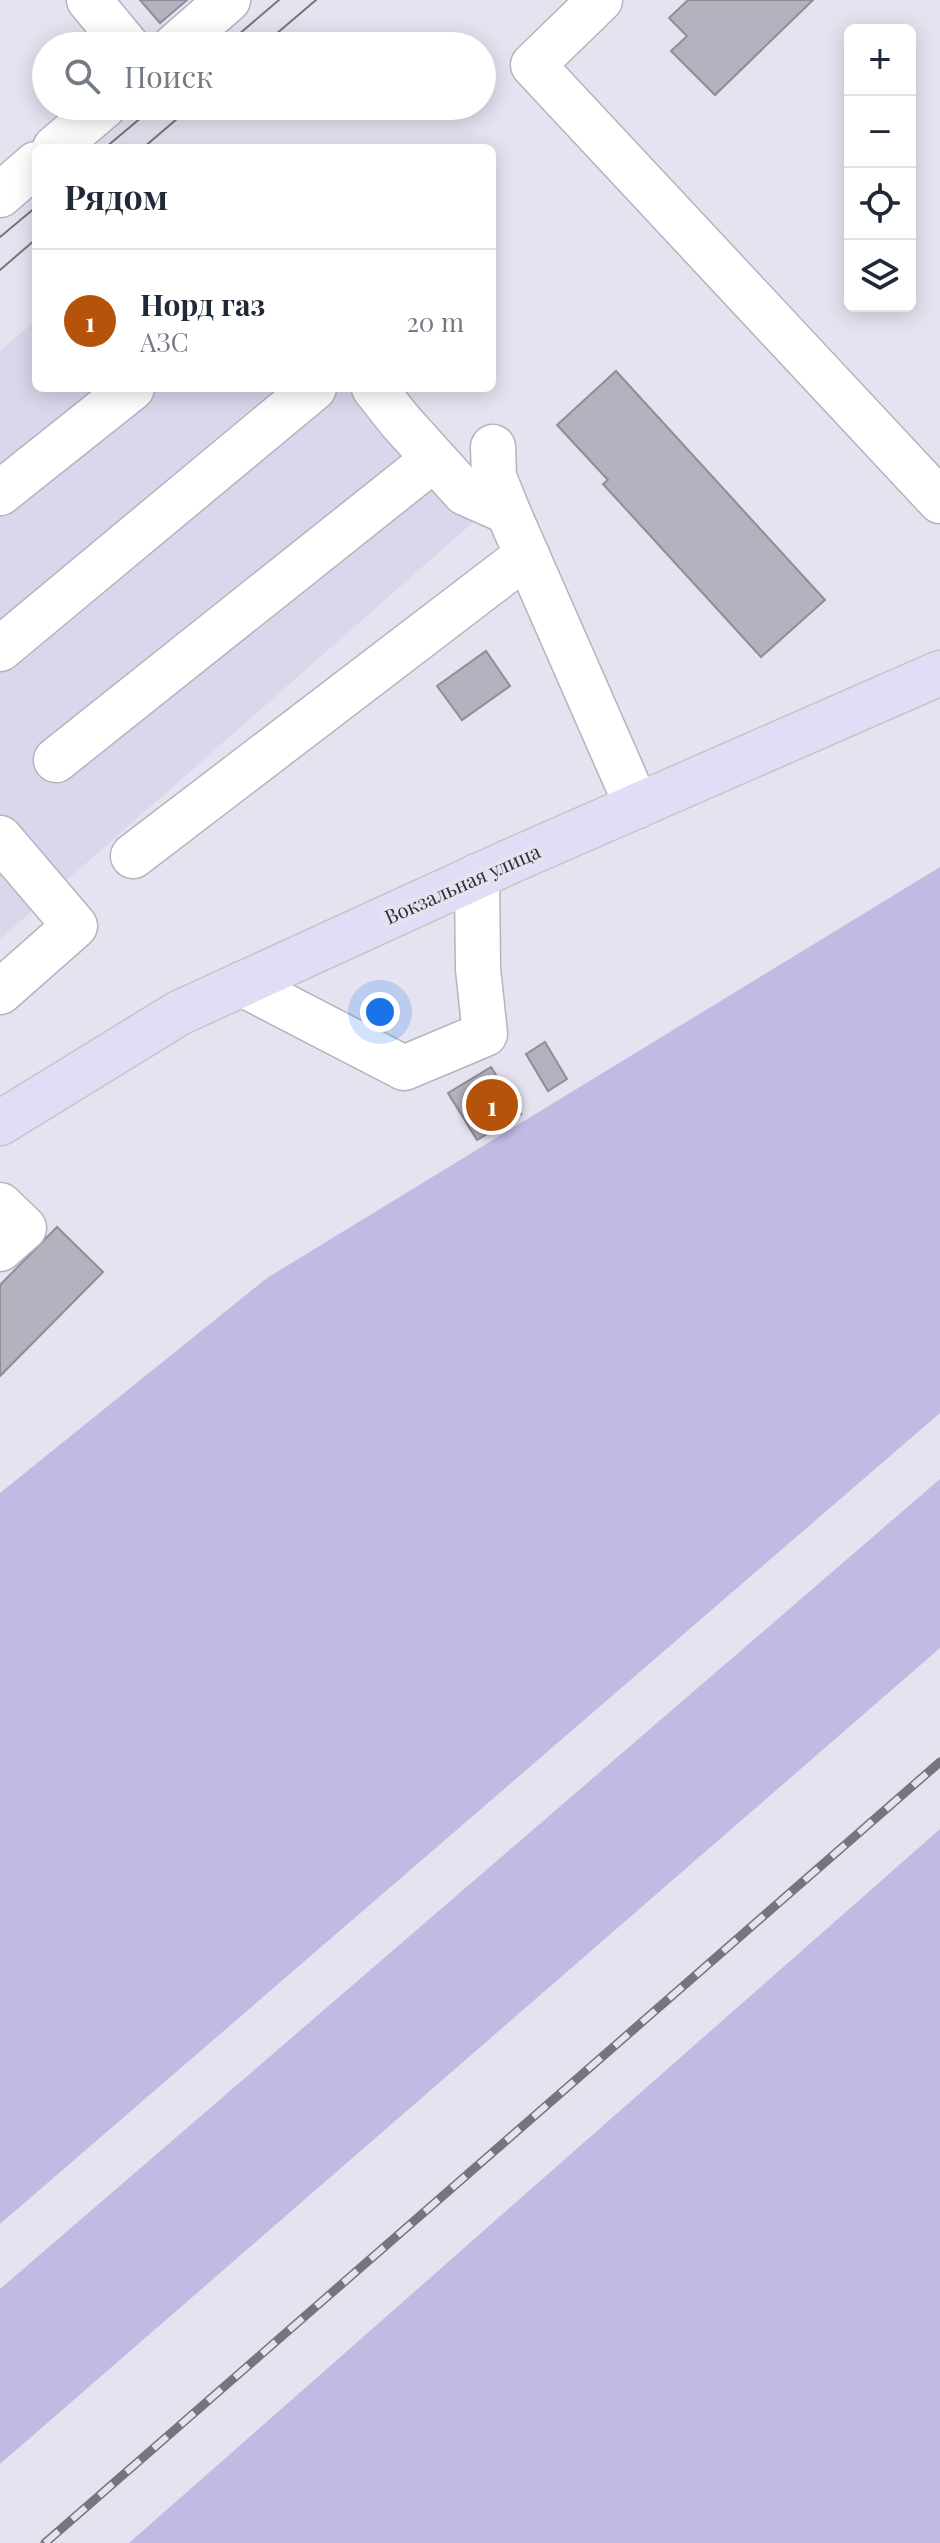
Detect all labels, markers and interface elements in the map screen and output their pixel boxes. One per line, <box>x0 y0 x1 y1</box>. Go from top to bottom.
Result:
map controls <box>844 24 916 312</box>
button: + <box>844 24 916 96</box>
search box <box>32 32 496 120</box>
icon: search <box>60 54 104 98</box>
text: Поиск <box>124 56 213 96</box>
button: − <box>844 96 916 168</box>
button: locate <box>844 168 916 240</box>
text: Рядом <box>64 173 168 219</box>
button: layers <box>844 240 916 312</box>
text: Норд газ <box>140 284 265 324</box>
text: 1 <box>85 304 95 339</box>
text: 20 m <box>406 304 464 339</box>
text: АЗС <box>140 324 189 359</box>
street label: Вокзальная улица <box>380 837 544 929</box>
your location <box>360 992 400 1032</box>
pin: 1 <box>466 1075 518 1135</box>

